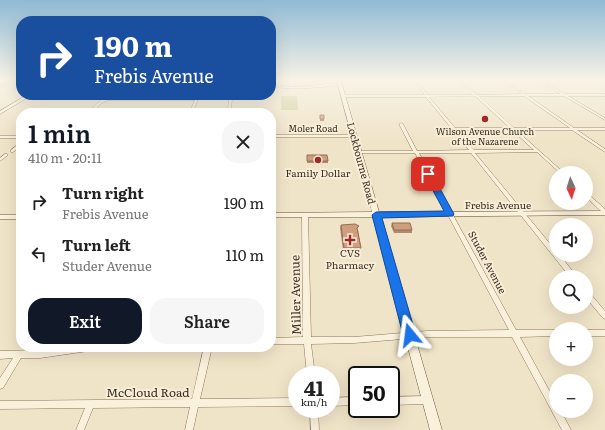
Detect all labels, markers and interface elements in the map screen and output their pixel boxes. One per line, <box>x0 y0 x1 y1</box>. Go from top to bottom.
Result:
text: 190 m <box>94 24 172 66</box>
icon: right <box>28 32 80 84</box>
text: Frebis Avenue <box>94 62 214 89</box>
marker: Wilson Avenue Church of the Nazarene <box>480 114 490 124</box>
text: 1 min <box>28 115 91 150</box>
street label: Lockbourne Road <box>344 120 380 206</box>
button: close <box>222 121 264 163</box>
street label: Moler Road <box>288 121 338 135</box>
place label: Wilson Avenue Church of the Nazarene <box>436 124 534 148</box>
text: 410 m · 20:11 <box>28 148 102 167</box>
marker: Family Dollar <box>313 155 323 165</box>
pin <box>411 157 445 191</box>
icon: arrive <box>417 163 439 185</box>
place label: Family Dollar <box>286 165 351 180</box>
north arrow <box>549 166 593 210</box>
map controls <box>549 166 593 418</box>
text: Turn right <box>62 181 144 204</box>
icon: right <box>28 191 50 213</box>
text: 190 m <box>224 191 264 214</box>
street label: Frebis Avenue <box>465 197 531 212</box>
text: Frebis Avenue <box>62 204 148 223</box>
button: sound <box>549 218 593 262</box>
street label: Studer Avenue <box>465 228 511 296</box>
text: Turn left <box>62 233 131 256</box>
marker: CVS Pharmacy <box>345 235 355 245</box>
icon: left <box>28 243 50 265</box>
text: 110 m <box>226 243 264 266</box>
place label: CVS Pharmacy <box>326 245 374 272</box>
street label: Miller Avenue <box>285 255 305 335</box>
text: Studer Avenue <box>62 256 152 275</box>
button: search <box>549 270 593 314</box>
button: Exit <box>28 298 142 344</box>
button: Share <box>150 298 264 344</box>
position arrow <box>389 314 431 356</box>
button: + <box>549 322 593 366</box>
speed limit sign: 50 <box>348 366 400 418</box>
text: 41 <box>304 372 324 402</box>
button: − <box>549 374 593 418</box>
street label: McCloud Road <box>106 383 190 401</box>
text: km/h <box>301 394 327 409</box>

